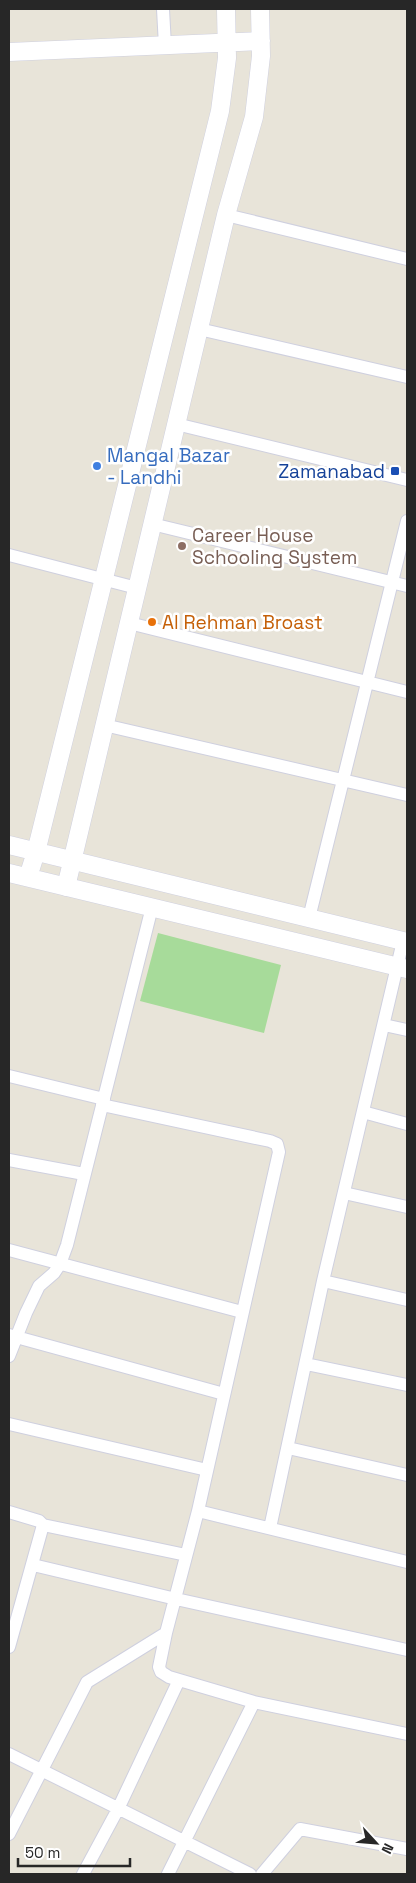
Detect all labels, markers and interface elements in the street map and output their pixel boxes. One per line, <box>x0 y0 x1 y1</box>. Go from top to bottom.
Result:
place label: Mangal Bazar - Landhi <box>107 443 230 490</box>
place label: Zamanabad <box>278 459 385 484</box>
marker: Mangal Bazar - Landhi <box>91 460 103 472</box>
marker: Zamanabad <box>389 465 401 477</box>
place label: Career House Schooling System <box>192 523 357 570</box>
marker: Career House Schooling System <box>176 540 188 552</box>
place label: Al Rehman Broast <box>162 610 323 635</box>
marker: Al Rehman Broast <box>146 616 158 628</box>
north arrow <box>351 1818 401 1868</box>
scale bar <box>18 1836 130 1868</box>
text: N <box>378 1841 398 1857</box>
text: 50 m <box>25 1843 60 1862</box>

